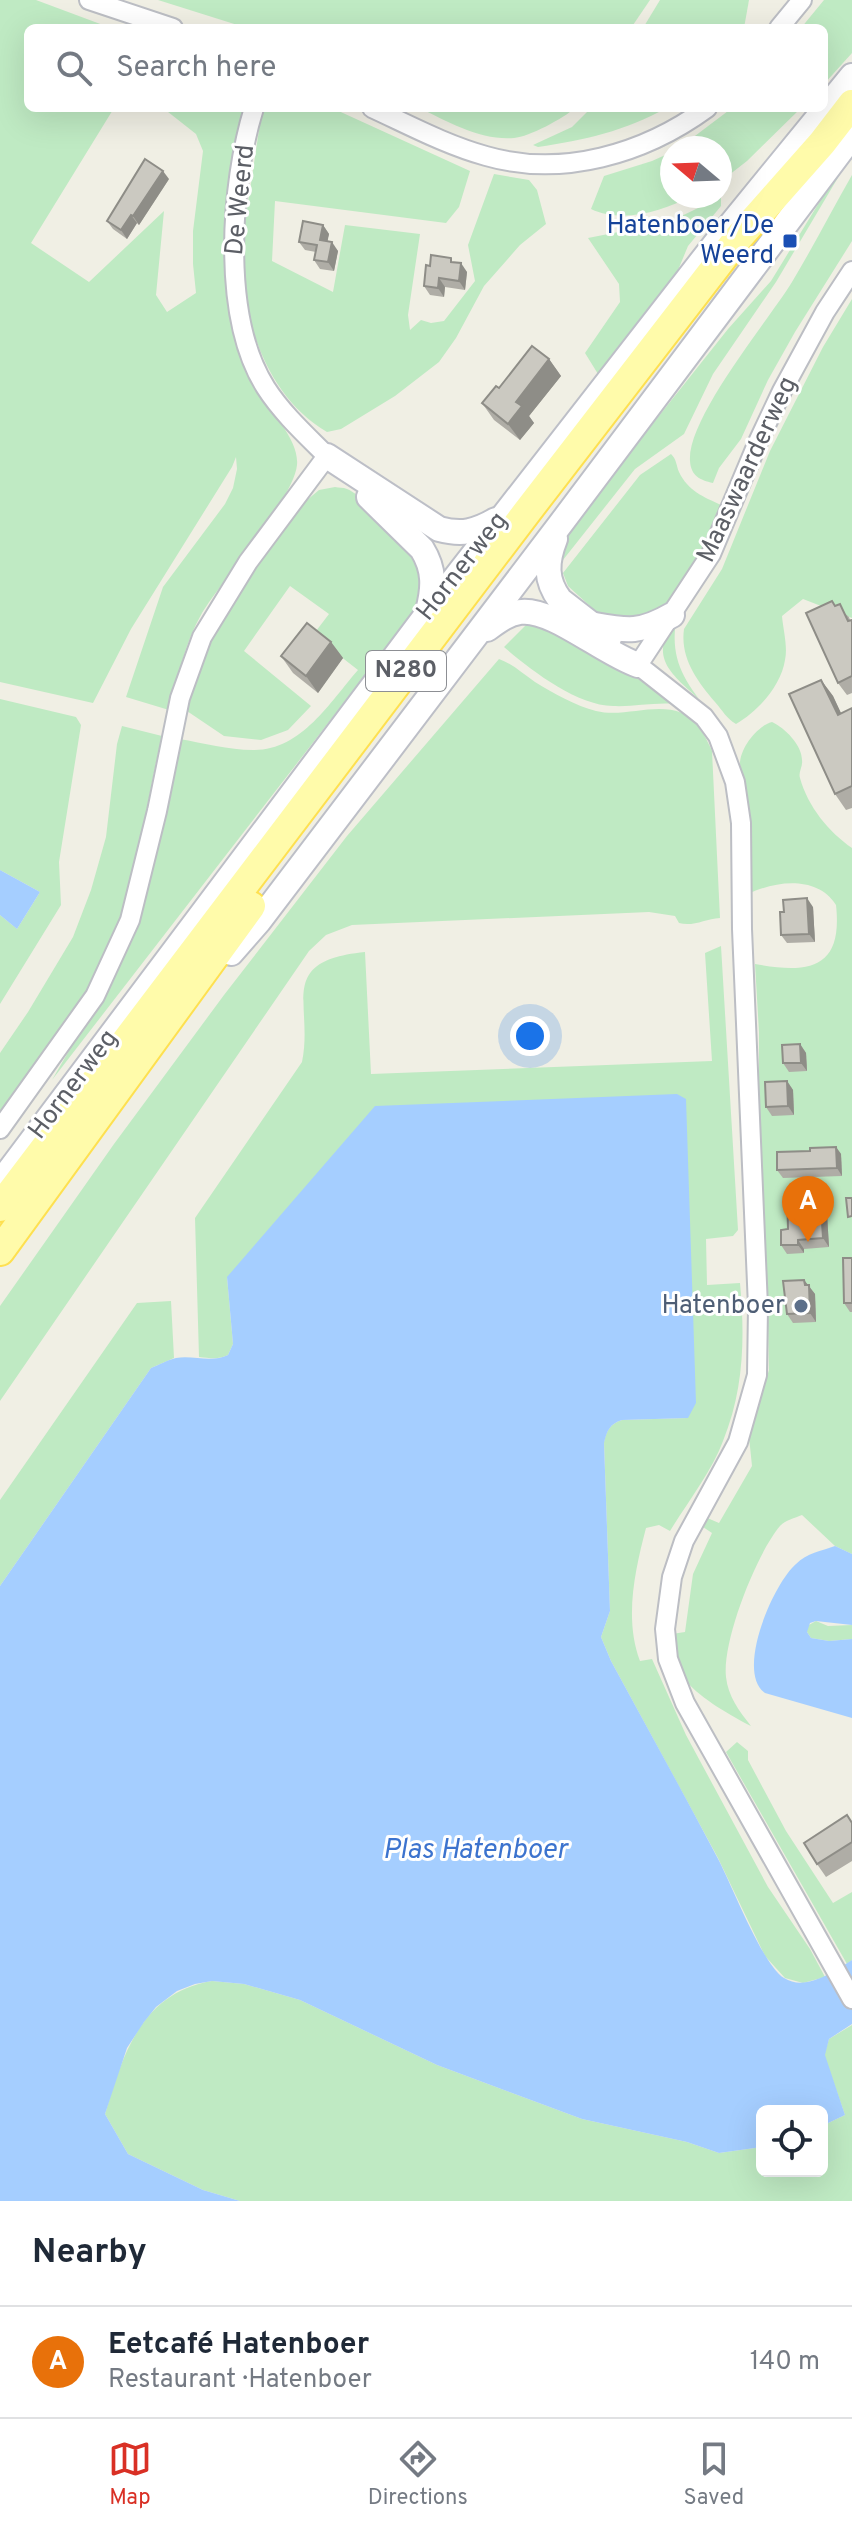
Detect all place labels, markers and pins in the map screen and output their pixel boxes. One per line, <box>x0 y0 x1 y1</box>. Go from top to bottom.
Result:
place label: Hatenboer/De Weerd <box>606 210 774 273</box>
marker: Hatenboer/De Weerd <box>781 232 799 250</box>
pin: A <box>782 1176 834 1242</box>
place label: Hatenboer <box>662 1290 785 1323</box>
marker: Hatenboer <box>792 1297 810 1315</box>

